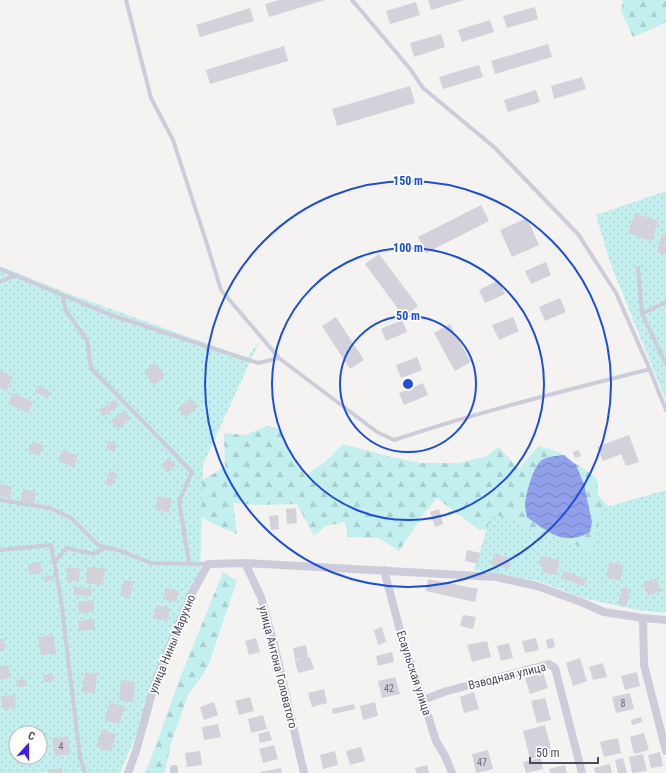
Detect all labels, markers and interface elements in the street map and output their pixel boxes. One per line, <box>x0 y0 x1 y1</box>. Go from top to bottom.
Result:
text: 150 m <box>393 174 423 188</box>
text: 100 m <box>393 241 423 255</box>
text: 50 m <box>396 309 420 323</box>
centre of rings <box>401 377 415 391</box>
street label: улица Нины Марухно <box>146 593 198 695</box>
street label: улица Антона Головатого <box>256 604 300 730</box>
street label: Есаульская улица <box>394 629 434 717</box>
street label: Взводная улица <box>467 660 547 692</box>
house number: 42 <box>384 683 394 694</box>
house number: 8 <box>621 698 626 709</box>
north arrow <box>8 725 48 765</box>
text: С <box>26 729 37 743</box>
scale bar <box>530 739 598 765</box>
house number: 4 <box>59 741 64 752</box>
text: 50 m <box>536 746 560 760</box>
house number: 47 <box>477 757 487 768</box>

